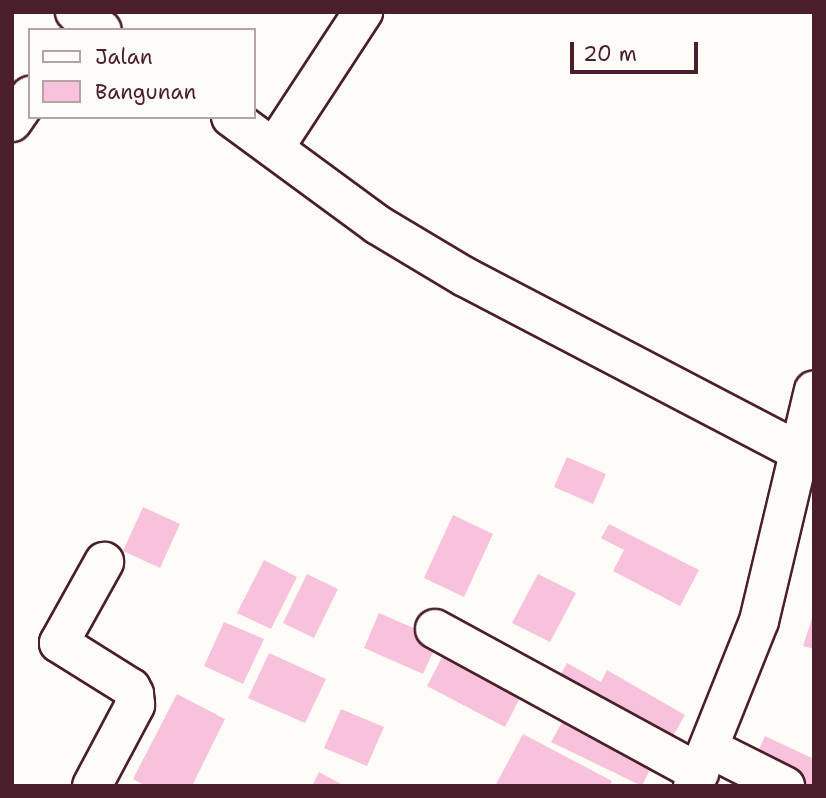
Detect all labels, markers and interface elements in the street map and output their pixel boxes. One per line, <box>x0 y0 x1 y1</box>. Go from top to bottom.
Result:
legend <box>28 28 256 119</box>
scale bar <box>574 28 702 72</box>
text: 20 m <box>583 40 637 68</box>
text: Jalan <box>95 43 153 71</box>
text: Bangunan <box>95 78 196 106</box>

